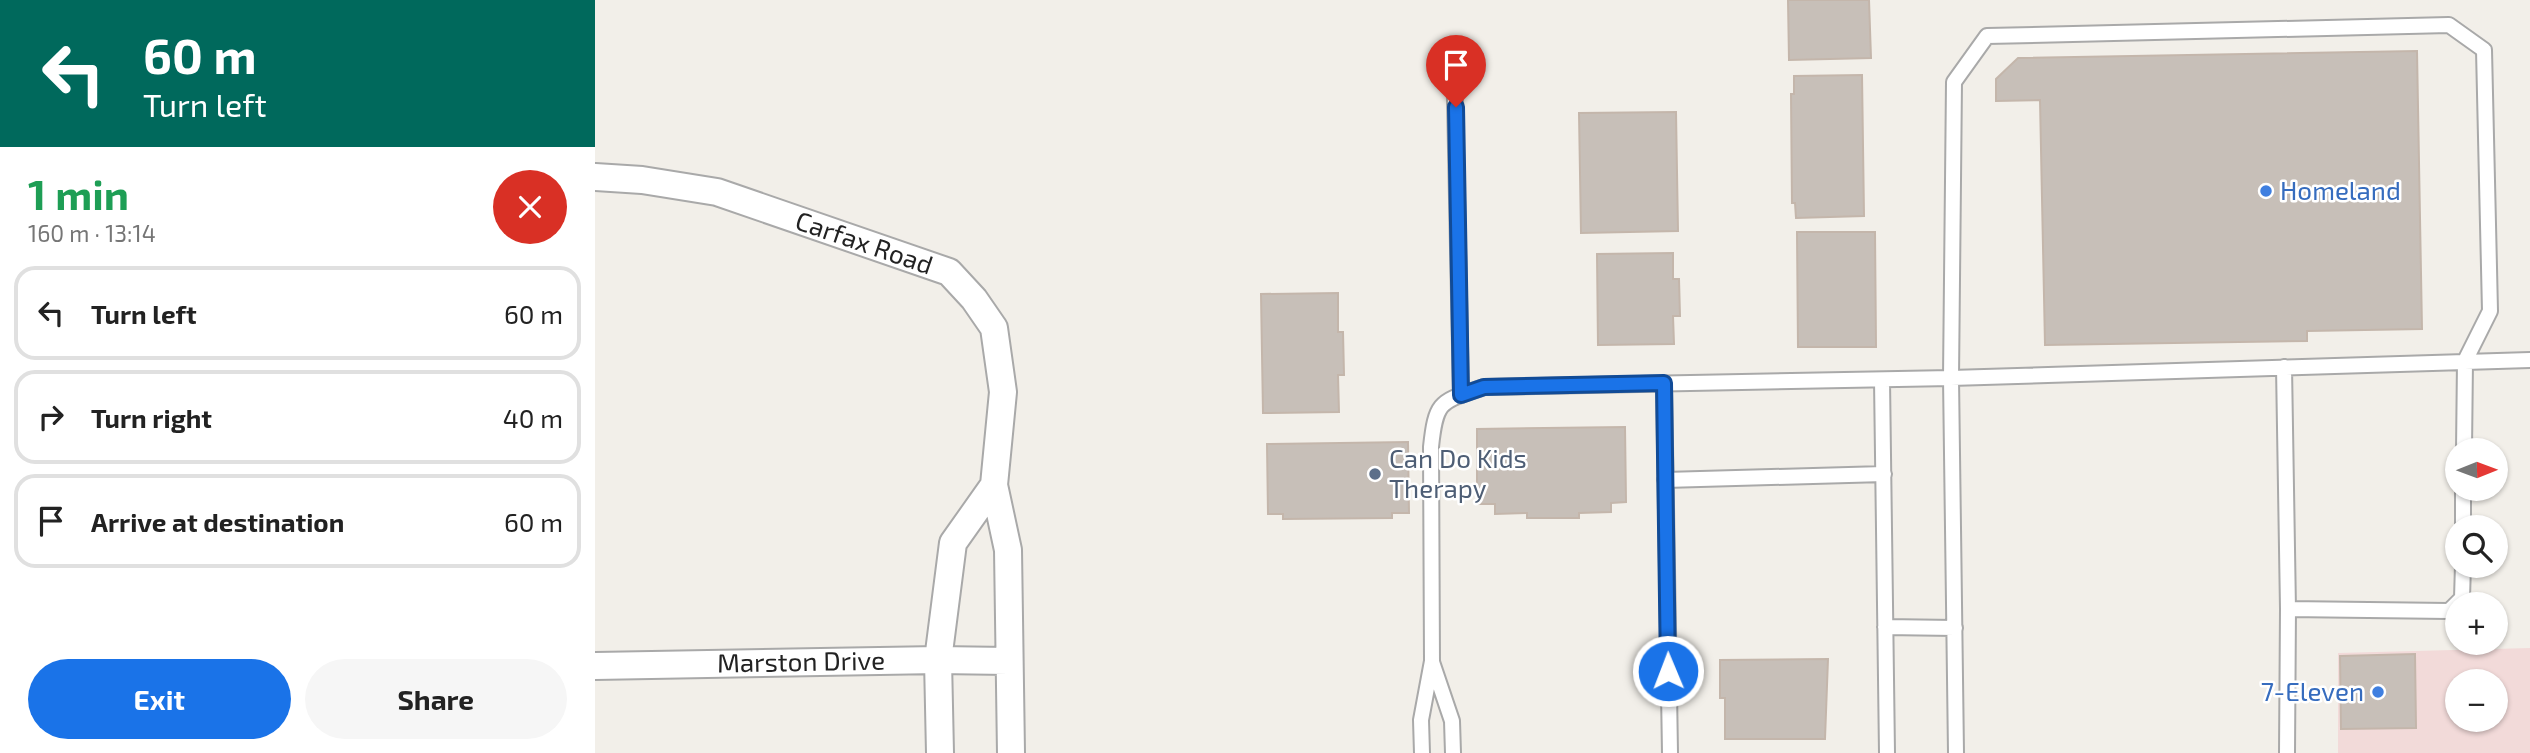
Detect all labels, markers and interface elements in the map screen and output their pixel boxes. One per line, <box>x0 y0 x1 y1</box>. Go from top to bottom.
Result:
text: 60 m <box>143 25 257 84</box>
icon: left <box>28 28 119 119</box>
pin <box>1426 35 1486 107</box>
icon: arrive <box>1437 46 1475 84</box>
text: Turn left <box>143 85 267 123</box>
text: 1 min <box>28 168 129 218</box>
button: close <box>493 170 567 244</box>
place label: Homeland <box>2280 174 2401 205</box>
marker: Homeland <box>2258 183 2274 199</box>
street label: Carfax Road <box>792 204 937 280</box>
text: 160 m · 13:14 <box>28 219 156 247</box>
icon: left <box>32 294 70 332</box>
text: Turn left <box>91 298 197 329</box>
text: 60 m <box>504 298 563 329</box>
icon: right <box>32 398 70 436</box>
text: Turn right <box>91 402 212 433</box>
text: 40 m <box>503 402 563 433</box>
north arrow <box>2445 438 2508 500</box>
map controls <box>2445 438 2508 732</box>
place label: Can Do Kids Therapy <box>1389 442 1527 503</box>
marker: Can Do Kids Therapy <box>1367 466 1383 482</box>
icon: arrive <box>32 502 70 540</box>
text: Arrive at destination <box>91 506 344 537</box>
text: 60 m <box>504 506 563 537</box>
button: search <box>2445 515 2508 578</box>
button: + <box>2445 592 2508 655</box>
position arrow <box>1631 634 1705 708</box>
street label: Marston Drive <box>717 644 885 677</box>
button: Exit <box>28 659 291 739</box>
button: Share <box>305 659 567 739</box>
button: − <box>2445 669 2508 732</box>
place label: 7-Eleven <box>2261 675 2364 706</box>
marker: 7-Eleven <box>2370 684 2386 700</box>

